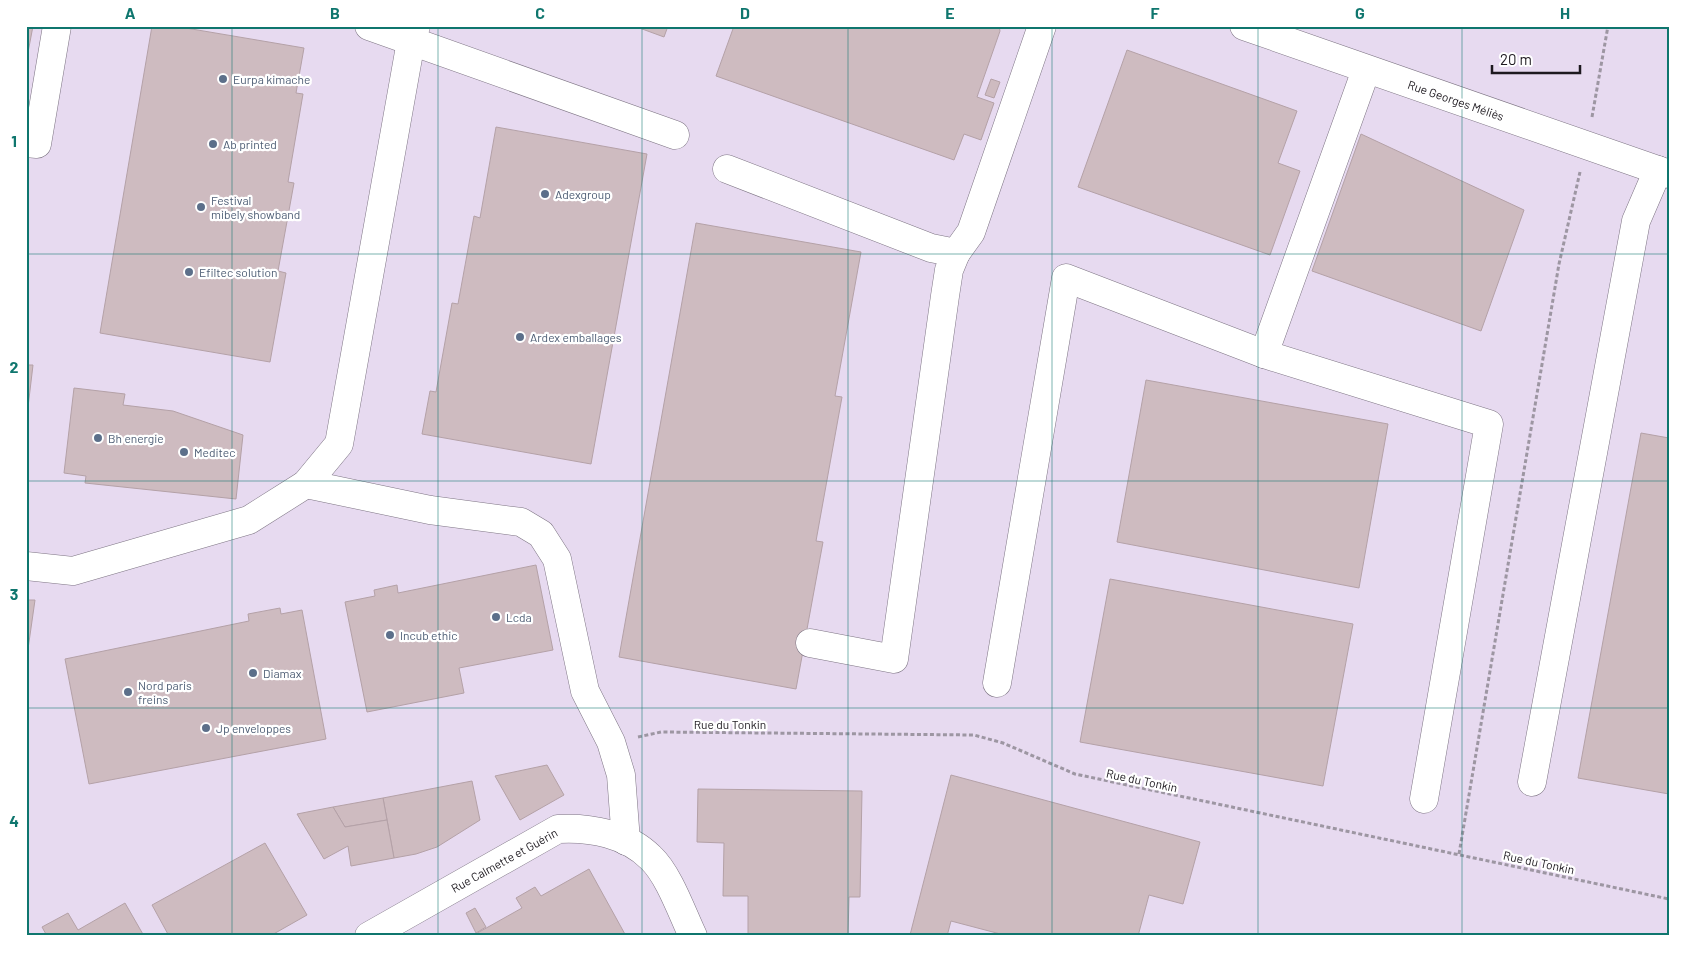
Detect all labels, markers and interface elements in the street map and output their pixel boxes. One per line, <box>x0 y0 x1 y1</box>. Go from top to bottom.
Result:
text: A <box>125 3 136 22</box>
text: B <box>330 3 340 22</box>
text: C <box>535 3 545 22</box>
text: D <box>740 3 750 22</box>
text: E <box>945 3 955 22</box>
text: F <box>1151 3 1160 22</box>
text: G <box>1355 3 1365 22</box>
text: H <box>1560 3 1570 22</box>
scale bar <box>1492 42 1580 74</box>
text: 20 m <box>1500 50 1532 68</box>
place label: Eurpa kimache <box>233 72 310 86</box>
marker: Eurpa kimache <box>217 73 229 85</box>
street label: Rue Georges Méliès <box>1406 77 1506 123</box>
text: 1 <box>11 131 17 150</box>
place label: Ab printed <box>223 137 277 151</box>
marker: Ab printed <box>207 138 219 150</box>
place label: Adexgroup <box>555 187 611 201</box>
marker: Adexgroup <box>539 188 551 200</box>
place label: Festival mibely showband <box>211 193 300 221</box>
marker: Festival mibely showband <box>195 201 207 213</box>
place label: Efiltec solution <box>199 265 278 279</box>
marker: Efiltec solution <box>183 266 195 278</box>
place label: Ardex emballages <box>530 330 622 344</box>
marker: Ardex emballages <box>514 331 526 343</box>
text: 2 <box>10 357 19 376</box>
place label: Bh energie <box>108 431 164 445</box>
marker: Bh energie <box>92 432 104 444</box>
place label: Meditec <box>194 445 235 459</box>
marker: Meditec <box>178 446 190 458</box>
text: 3 <box>10 584 18 603</box>
place label: Lcda <box>506 610 532 624</box>
marker: Lcda <box>490 611 502 623</box>
place label: Incub ethic <box>400 628 458 642</box>
marker: Incub ethic <box>384 629 396 641</box>
place label: Diamax <box>263 666 302 680</box>
marker: Diamax <box>247 667 259 679</box>
place label: Nord paris freins <box>138 678 192 706</box>
marker: Nord paris freins <box>122 686 134 698</box>
street label: Rue du Tonkin <box>694 717 766 731</box>
place label: Jp enveloppes <box>216 721 291 735</box>
marker: Jp enveloppes <box>200 722 212 734</box>
street label: Rue du Tonkin <box>1105 766 1179 794</box>
text: 4 <box>9 811 19 830</box>
street label: Rue Calmette et Guérin <box>448 825 560 895</box>
street label: Rue du Tonkin <box>1502 848 1576 876</box>

